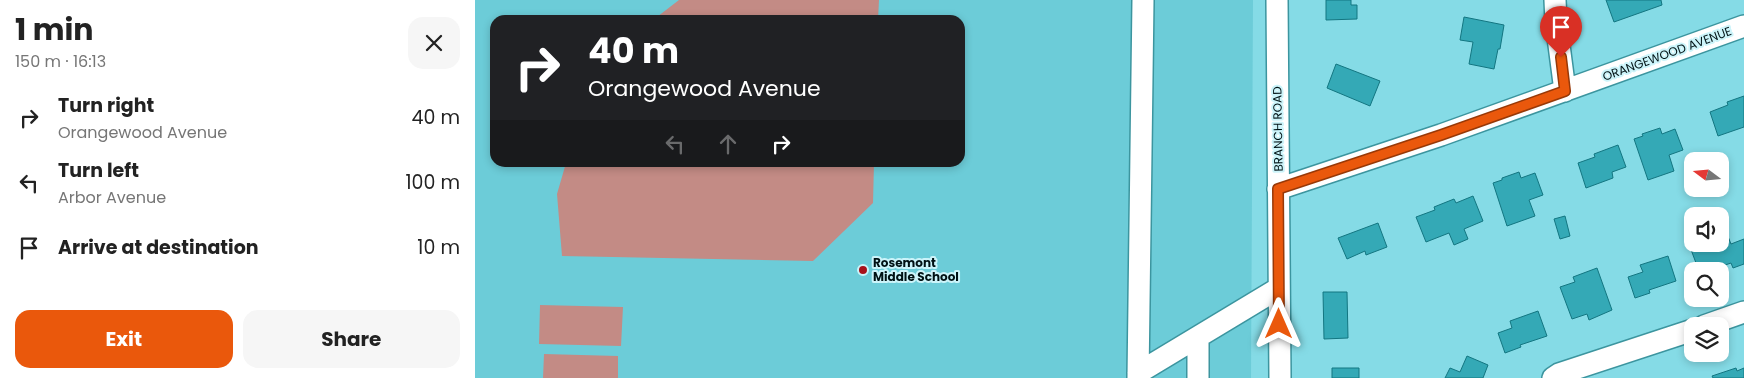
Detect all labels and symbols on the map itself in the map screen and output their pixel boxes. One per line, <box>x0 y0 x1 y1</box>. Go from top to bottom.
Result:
pin <box>1540 6 1582 57</box>
street label: ORANGEWOOD AVENUE <box>1600 22 1734 85</box>
street label: BRANCH ROAD <box>1268 86 1287 172</box>
north arrow <box>1684 152 1729 198</box>
place label: Rosemont Middle School <box>873 254 959 285</box>
marker: Rosemont Middle School <box>857 264 869 276</box>
position arrow <box>1252 297 1304 349</box>

